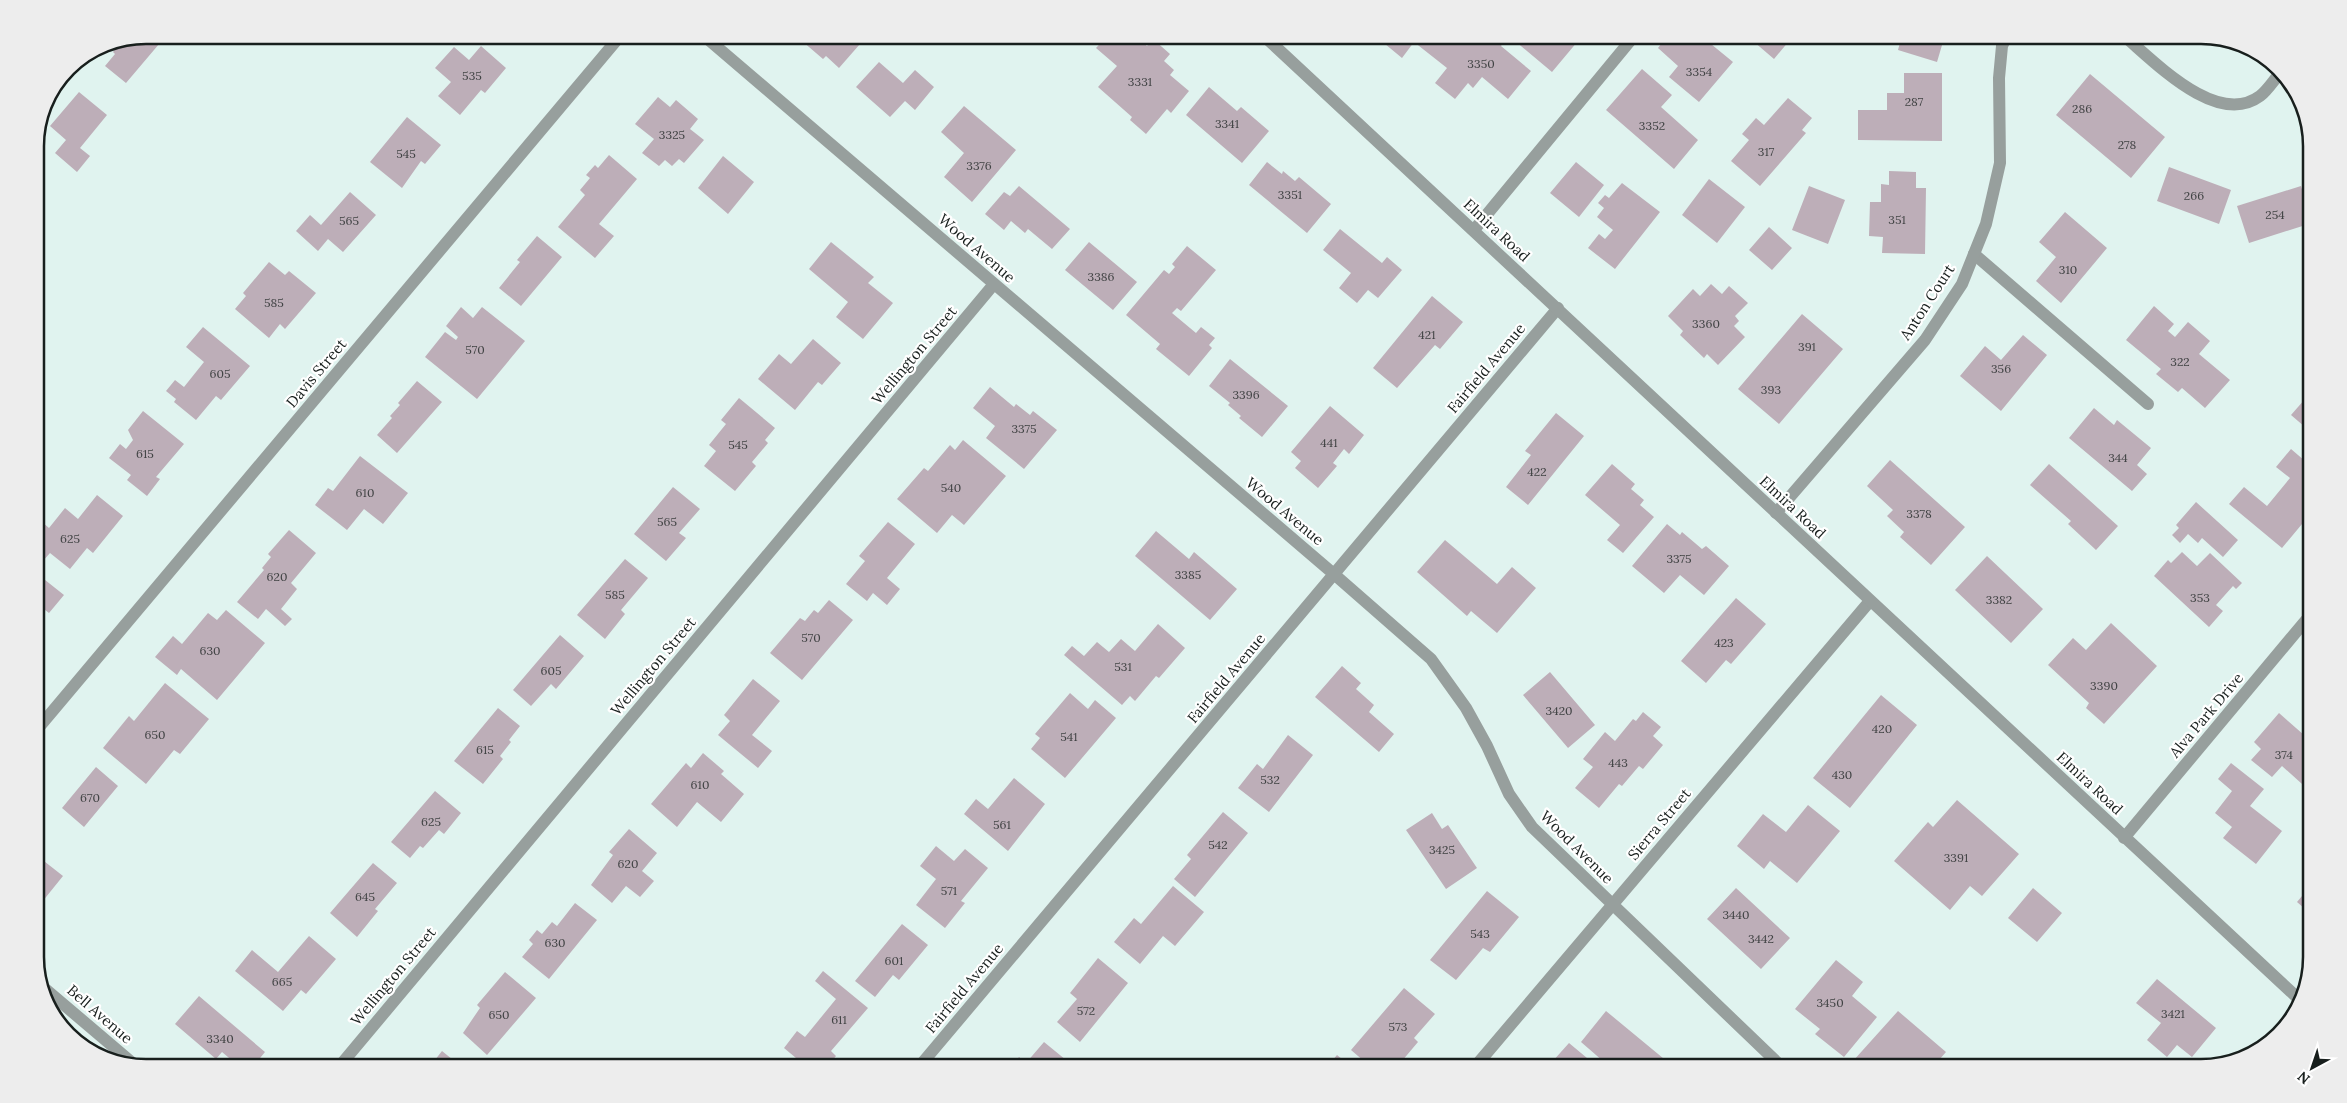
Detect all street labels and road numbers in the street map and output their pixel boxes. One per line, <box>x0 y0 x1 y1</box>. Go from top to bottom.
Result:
street label: Elmira Road <box>1460 194 1534 266</box>
street label: Wood Avenue <box>935 209 1019 287</box>
street label: Anton Court <box>1895 260 1959 344</box>
street label: Wellington Street <box>867 302 961 408</box>
street label: Fairfield Avenue <box>1443 319 1529 417</box>
street label: Davis Street <box>282 335 350 411</box>
street label: Elmira Road <box>1756 471 1830 543</box>
street label: Wood Avenue <box>1242 473 1328 549</box>
street label: Wellington Street <box>606 613 700 719</box>
street label: Fairfield Avenue <box>1183 629 1269 727</box>
street label: Alva Park Drive <box>2164 669 2247 762</box>
street label: Elmira Road <box>2053 747 2127 819</box>
street label: Sierra Street <box>1623 784 1695 864</box>
street label: Wood Avenue <box>1536 806 1618 888</box>
street label: Wellington Street <box>346 923 440 1029</box>
street label: Fairfield Avenue <box>921 939 1007 1037</box>
street label: Bell Avenue <box>63 980 137 1048</box>

